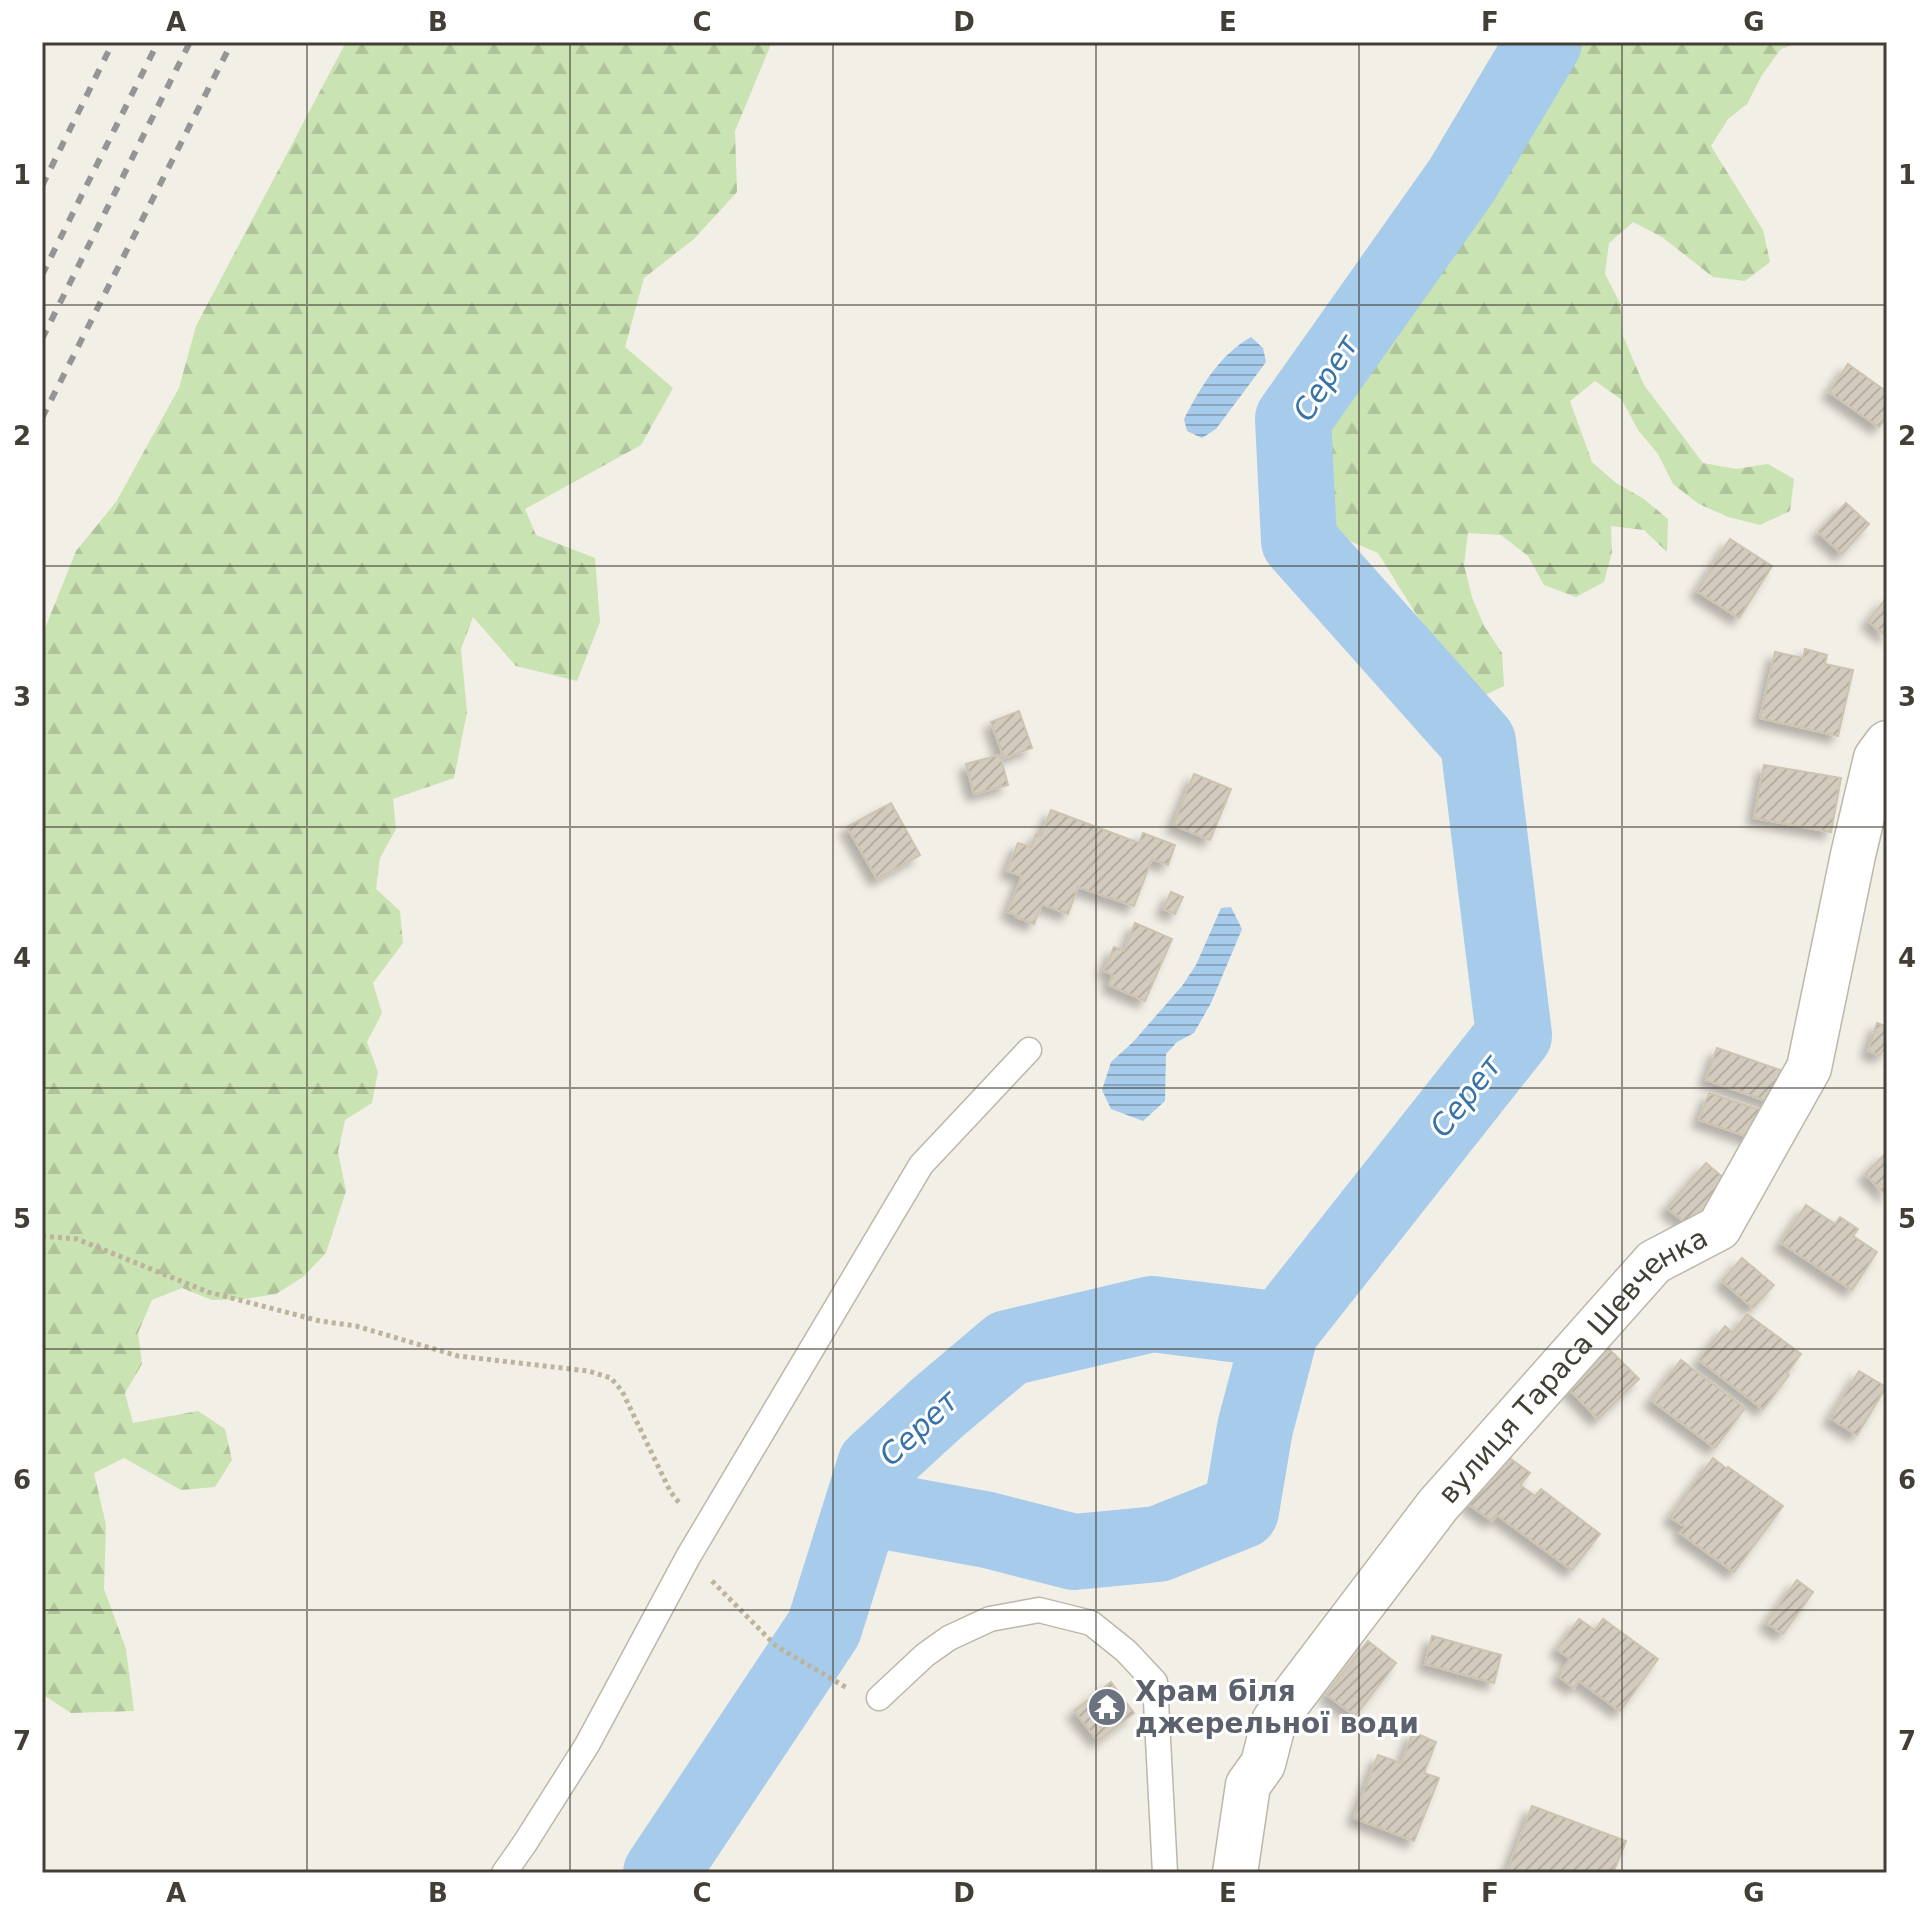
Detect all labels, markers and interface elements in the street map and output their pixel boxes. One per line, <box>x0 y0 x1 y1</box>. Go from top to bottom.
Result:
text: A <box>166 7 186 37</box>
text: B <box>428 7 448 37</box>
text: C <box>692 7 712 37</box>
text: D <box>953 7 975 37</box>
text: E <box>1219 7 1237 37</box>
text: F <box>1481 7 1499 37</box>
text: G <box>1743 7 1765 37</box>
text: 1 <box>13 160 31 190</box>
text: 1 <box>1898 160 1916 190</box>
water label: Серет <box>1286 327 1366 427</box>
text: 2 <box>13 421 31 451</box>
text: 2 <box>1898 421 1916 451</box>
text: 3 <box>13 682 31 712</box>
text: 3 <box>1898 682 1916 712</box>
text: 4 <box>13 943 31 973</box>
text: 4 <box>1898 943 1916 973</box>
water label: Серет <box>1423 1047 1509 1144</box>
text: 5 <box>13 1204 31 1234</box>
text: 5 <box>1898 1204 1916 1234</box>
street label: вулиця Тараса Шевченка <box>1432 1221 1713 1510</box>
water label: Серет <box>872 1382 966 1473</box>
text: 6 <box>13 1465 31 1495</box>
text: 6 <box>1898 1465 1916 1495</box>
place label: Храм біля джерельної води <box>1135 1675 1419 1740</box>
temple icon: Храм біля джерельної води <box>1086 1686 1128 1728</box>
text: 7 <box>13 1726 31 1756</box>
text: 7 <box>1898 1726 1916 1756</box>
text: A <box>166 1878 186 1908</box>
text: B <box>428 1878 448 1908</box>
text: C <box>692 1878 712 1908</box>
text: D <box>953 1878 975 1908</box>
text: E <box>1219 1878 1237 1908</box>
text: F <box>1481 1878 1499 1908</box>
text: G <box>1743 1878 1765 1908</box>

